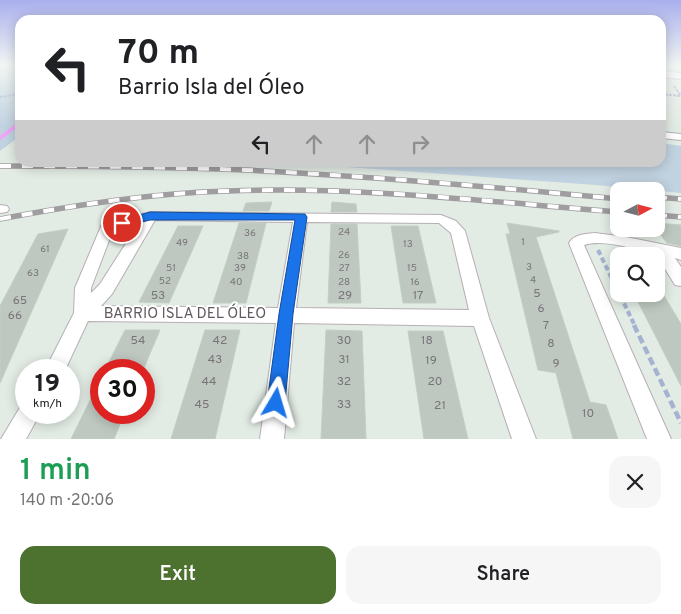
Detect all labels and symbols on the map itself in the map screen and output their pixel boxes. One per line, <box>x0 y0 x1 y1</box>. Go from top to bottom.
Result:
north arrow <box>610 182 665 238</box>
pin <box>101 202 143 244</box>
house number: 24 <box>338 226 350 239</box>
house number: 36 <box>244 227 256 240</box>
house number: 1 <box>521 236 525 249</box>
house number: 49 <box>176 237 188 250</box>
house number: 13 <box>403 238 413 251</box>
house number: 61 <box>40 243 50 256</box>
house number: 26 <box>338 249 350 262</box>
house number: 38 <box>237 250 249 263</box>
house number: 3 <box>526 261 532 274</box>
house number: 51 <box>166 262 176 275</box>
house number: 39 <box>234 262 246 275</box>
house number: 27 <box>338 262 350 275</box>
house number: 15 <box>407 262 417 275</box>
house number: 63 <box>27 267 39 280</box>
house number: 4 <box>530 274 536 287</box>
house number: 52 <box>159 275 171 288</box>
house number: 40 <box>230 276 242 289</box>
house number: 28 <box>338 276 350 289</box>
house number: 16 <box>410 276 420 289</box>
house number: 5 <box>533 286 541 302</box>
house number: 53 <box>151 288 165 304</box>
house number: 29 <box>338 288 352 304</box>
house number: 17 <box>413 288 423 304</box>
house number: 65 <box>13 293 27 309</box>
house number: 6 <box>537 301 545 317</box>
street label: BARRIO ISLA DEL ÓLEO <box>104 303 266 324</box>
house number: 66 <box>8 308 22 324</box>
house number: 7 <box>543 318 549 334</box>
house number: 54 <box>130 333 146 349</box>
house number: 42 <box>213 333 227 349</box>
house number: 30 <box>337 333 351 349</box>
house number: 18 <box>421 333 433 349</box>
house number: 8 <box>547 336 555 352</box>
house number: 43 <box>208 352 222 368</box>
house number: 31 <box>338 352 350 368</box>
house number: 19 <box>425 353 437 369</box>
house number: 9 <box>552 356 560 372</box>
speed limit sign: 30 <box>90 359 155 424</box>
house number: 44 <box>202 374 216 390</box>
house number: 32 <box>337 374 351 390</box>
house number: 20 <box>427 374 443 390</box>
position arrow <box>249 376 301 428</box>
house number: 45 <box>195 397 209 413</box>
house number: 33 <box>337 397 351 413</box>
house number: 21 <box>434 398 446 414</box>
house number: 10 <box>582 406 594 422</box>

